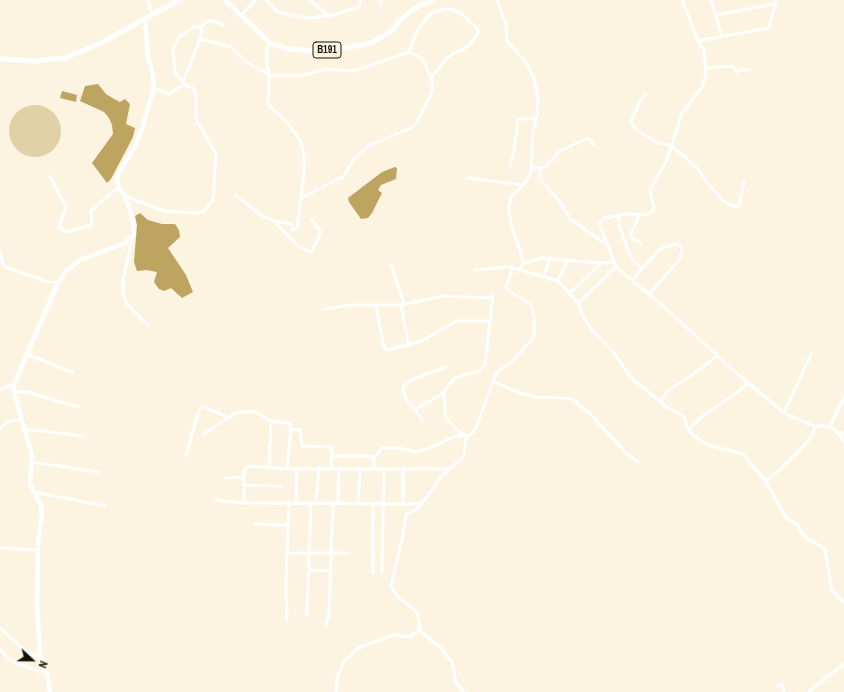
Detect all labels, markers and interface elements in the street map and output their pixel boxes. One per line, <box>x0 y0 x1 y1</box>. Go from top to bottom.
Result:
road number: B191 <box>313 42 341 58</box>
north arrow <box>12 640 52 680</box>
text: N <box>35 659 51 670</box>

